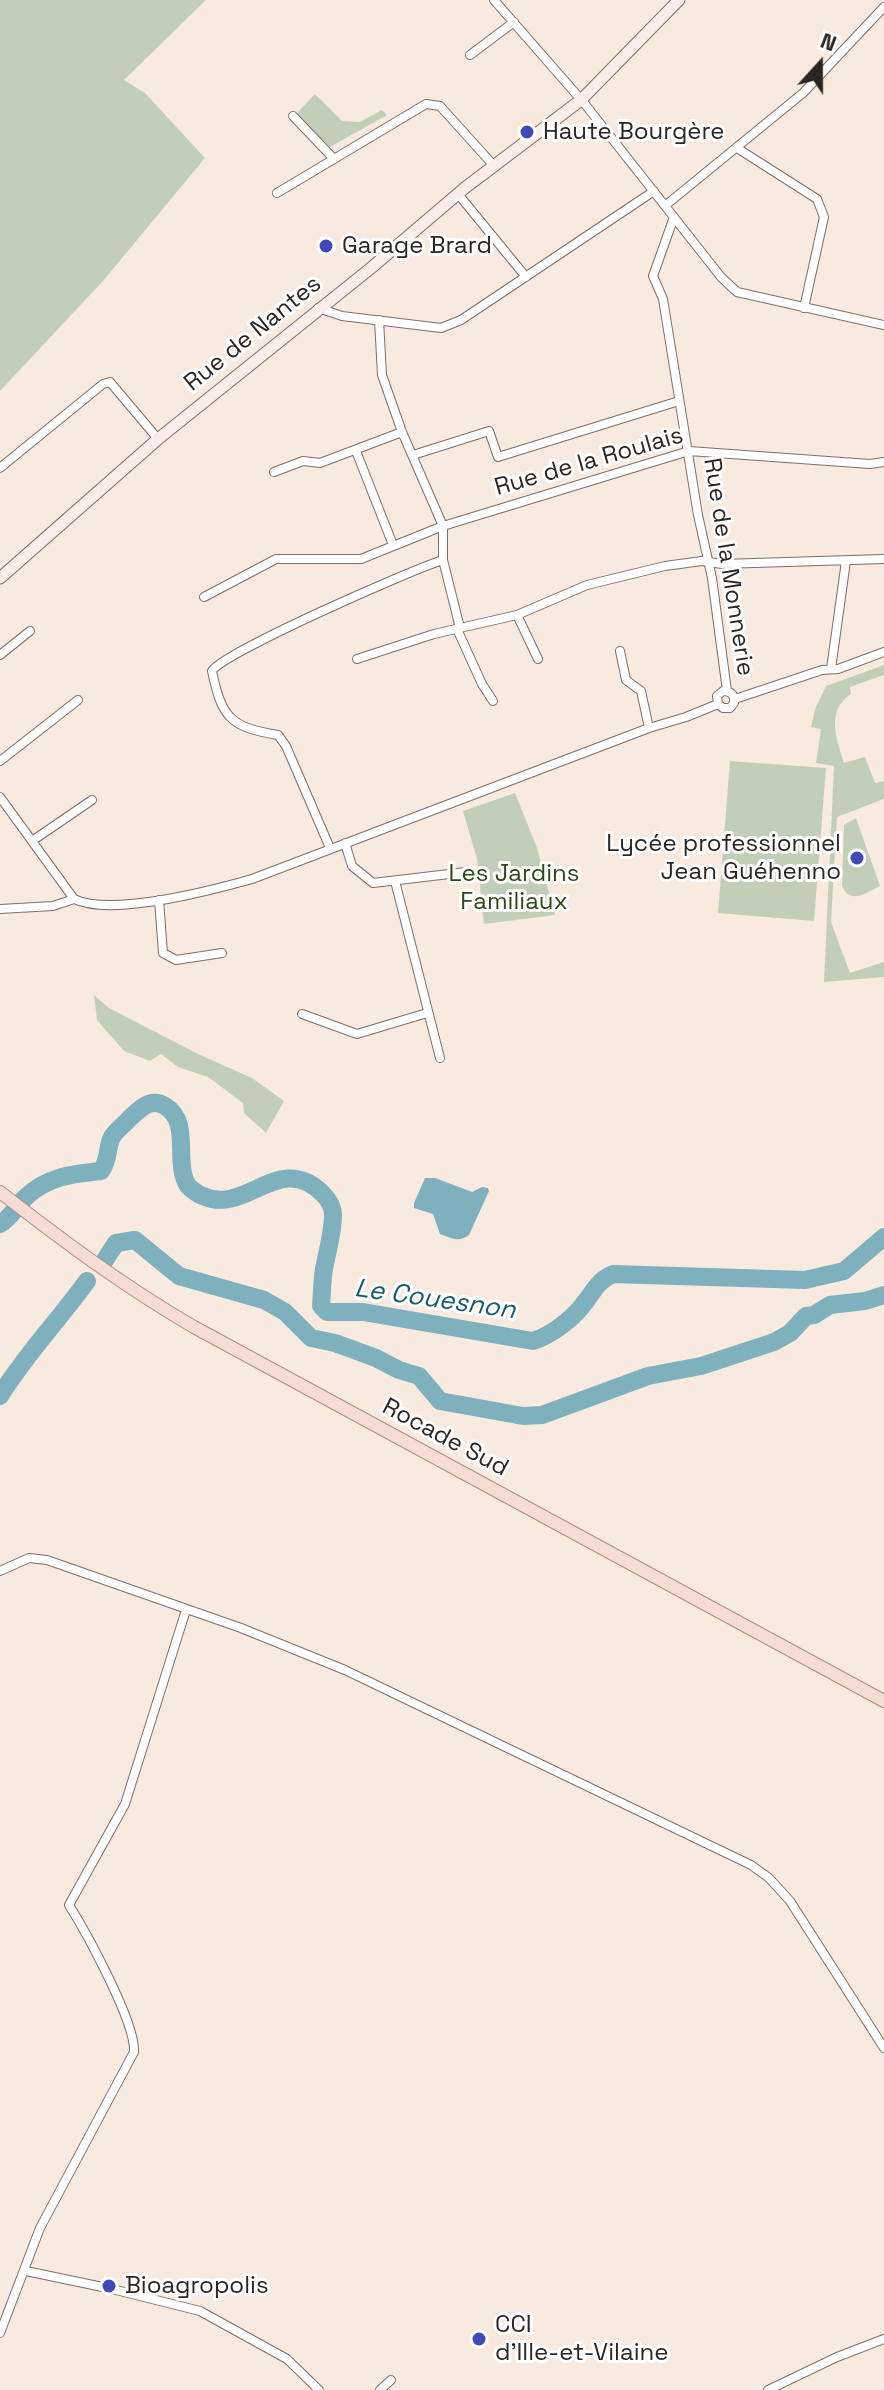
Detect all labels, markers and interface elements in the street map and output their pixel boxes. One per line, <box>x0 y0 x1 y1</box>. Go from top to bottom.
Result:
north arrow <box>780 24 860 104</box>
text: N <box>817 26 841 57</box>
place label: Haute Bourgère <box>543 118 724 146</box>
marker: Haute Bourgère <box>518 123 536 141</box>
place label: Garage Brard <box>342 232 492 260</box>
marker: Garage Brard <box>317 237 335 255</box>
street label: Rue de Nantes <box>179 270 327 398</box>
street label: Rue de la Roulais <box>491 421 687 503</box>
street label: Rue de la Monnerie <box>697 456 759 678</box>
place label: Lycée professionnel Jean Guéhenno <box>606 830 841 886</box>
marker: Lycée professionnel Jean Guéhenno <box>848 849 866 867</box>
park label: Les Jardins Familiaux <box>449 860 579 916</box>
water label: Le Couesnon <box>353 1273 517 1327</box>
street label: Rocade Sud <box>377 1393 513 1483</box>
place label: Bioagropolis <box>125 2272 269 2300</box>
marker: Bioagropolis <box>100 2277 118 2295</box>
place label: CCI d'Ille-et-Vilaine <box>495 2311 668 2367</box>
marker: CCI d'Ille-et-Vilaine <box>470 2330 488 2348</box>

